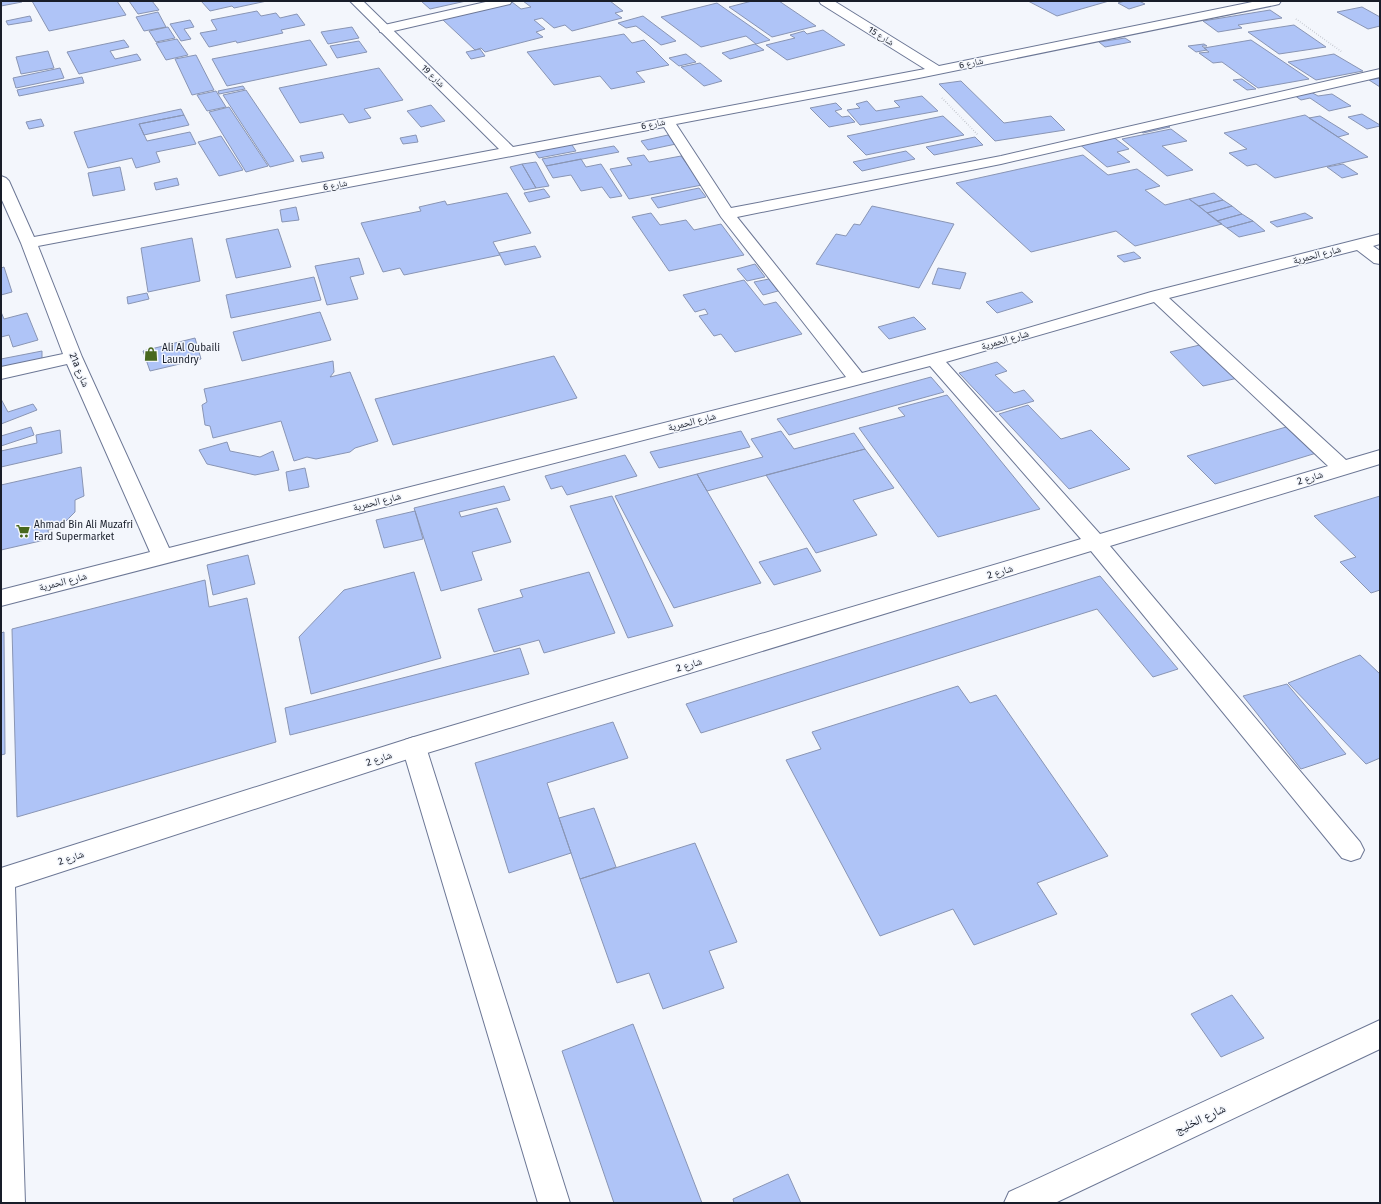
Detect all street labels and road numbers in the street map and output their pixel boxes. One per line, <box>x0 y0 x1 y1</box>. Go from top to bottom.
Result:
street label: شارع 15 <box>866 24 896 49</box>
street label: شارع 6 <box>958 56 984 71</box>
street label: شارع 19 <box>419 63 447 90</box>
street label: شارع 6 <box>640 117 666 132</box>
street label: شارع 6 <box>322 178 348 193</box>
street label: شارع الحمرية <box>1292 243 1343 267</box>
street label: شارع الحمرية <box>980 327 1031 353</box>
street label: 21a شارع <box>66 351 92 389</box>
street label: شارع الحمرية <box>667 410 718 434</box>
street label: شارع 2 <box>1296 468 1325 488</box>
street label: شارع الحمرية <box>352 490 403 514</box>
street label: شارع 2 <box>986 562 1015 582</box>
street label: شارع الحمرية <box>38 570 89 594</box>
street label: شارع 2 <box>675 655 704 675</box>
street label: شارع 2 <box>364 749 394 769</box>
street label: شارع 2 <box>56 848 86 868</box>
street label: شارع الخليج <box>1172 1101 1228 1138</box>

